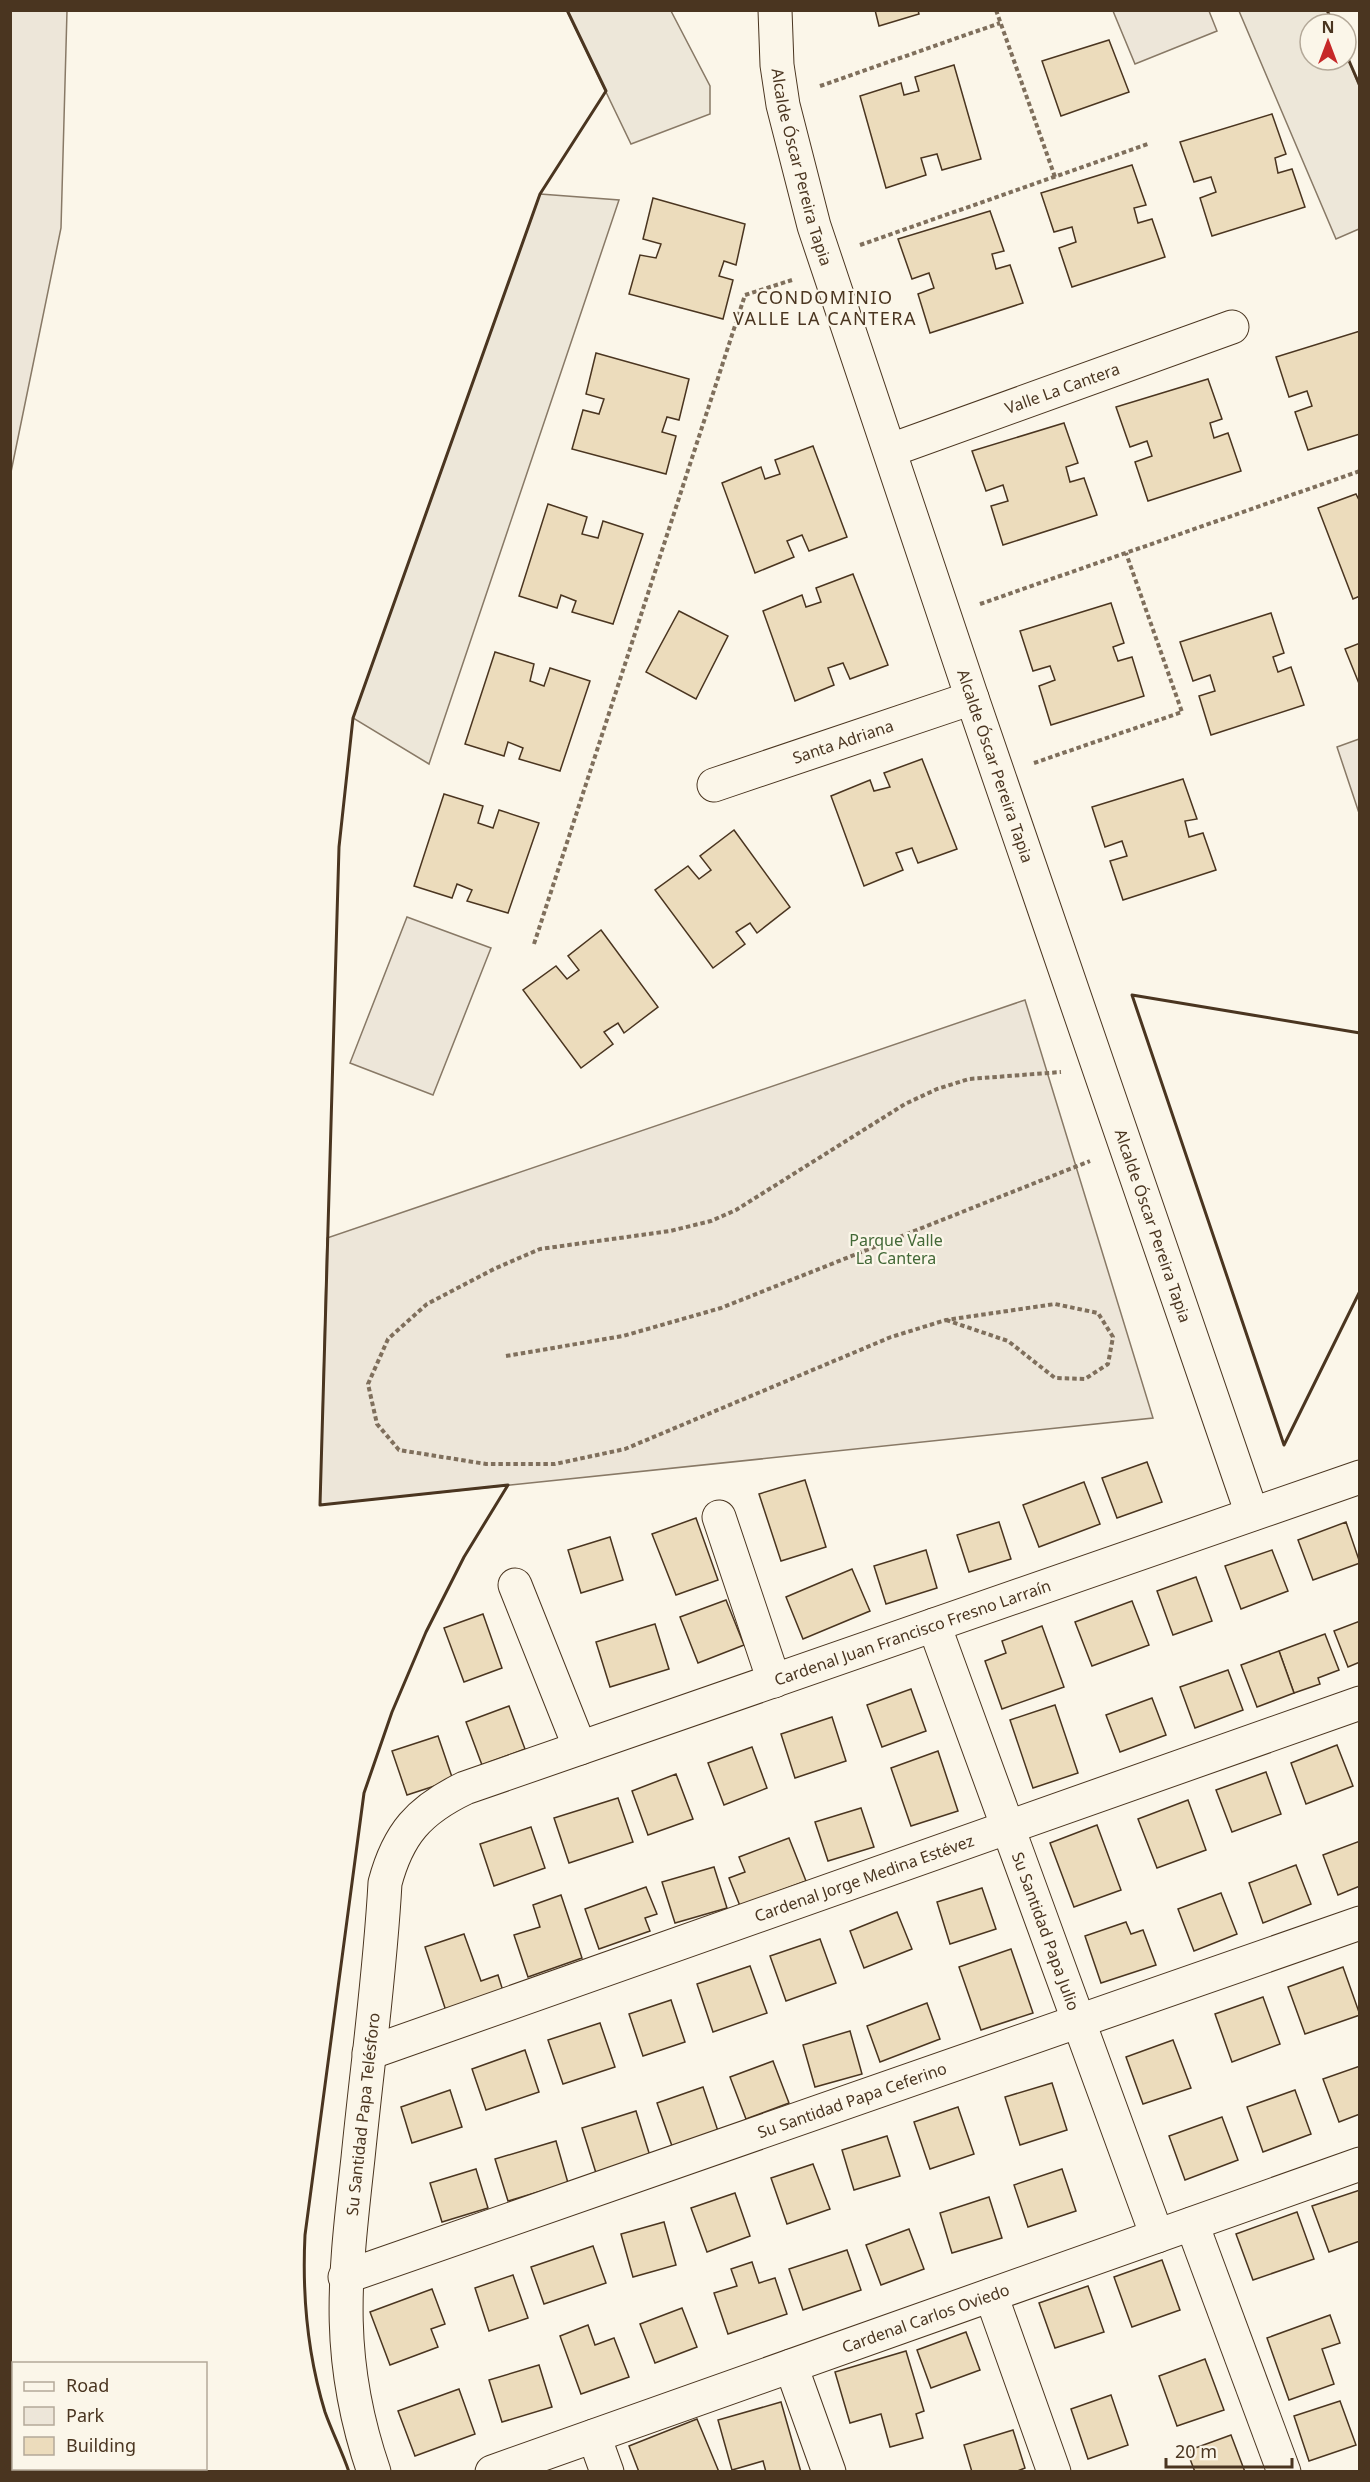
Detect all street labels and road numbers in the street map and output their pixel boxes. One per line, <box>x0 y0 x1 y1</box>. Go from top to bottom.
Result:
street label: Alcalde Óscar Pereira Tapia <box>767 67 837 269</box>
street label: Valle La Cantera <box>1002 357 1123 419</box>
street label: Alcalde Óscar Pereira Tapia <box>952 666 1039 866</box>
street label: Santa Adriana <box>789 714 896 769</box>
street label: Alcalde Óscar Pereira Tapia <box>1110 1126 1196 1325</box>
street label: Cardenal Juan Francisco Fresno Larraín <box>771 1574 1054 1691</box>
street label: Cardenal Jorge Medina Estévez <box>751 1829 977 1927</box>
street label: Su Santidad Papa Julio <box>1007 1849 1085 2014</box>
street label: Su Santidad Papa Telésforo <box>341 2011 385 2217</box>
street label: Su Santidad Papa Ceferino <box>754 2057 950 2143</box>
street label: Cardenal Carlos Oviedo <box>839 2278 1012 2358</box>

